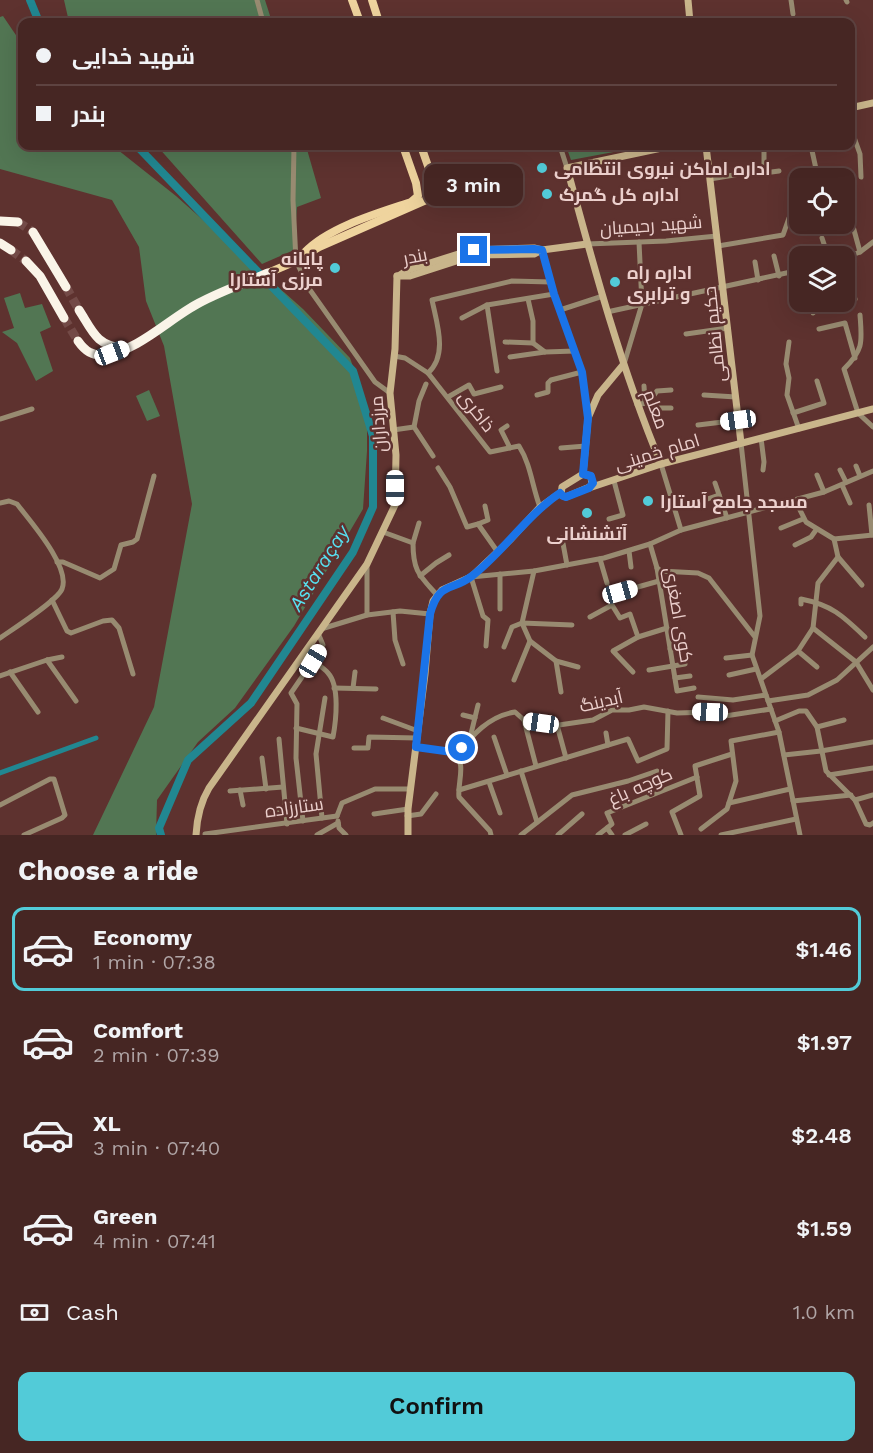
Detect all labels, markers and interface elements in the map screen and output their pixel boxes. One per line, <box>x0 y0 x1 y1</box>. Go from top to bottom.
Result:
text: شهید خدایی <box>72 44 195 69</box>
text: بندر <box>72 102 106 127</box>
place label: اداره اماکن نیروی انتظامی <box>554 158 771 180</box>
marker: اداره اماکن نیروی انتظامی <box>535 161 549 175</box>
callout: 3 min <box>424 163 524 205</box>
map controls <box>789 168 855 312</box>
button: locate <box>789 168 855 234</box>
text: 3 min <box>446 173 501 197</box>
place label: اداره کل گمرک <box>559 184 679 206</box>
marker: اداره کل گمرک <box>540 187 554 201</box>
street label: شهید رحیمیان <box>599 211 703 240</box>
route end <box>460 236 487 263</box>
street label: بندر <box>400 243 429 270</box>
button: layers <box>789 246 855 312</box>
place label: پایانه مرزی آستارا <box>230 248 323 291</box>
marker: پایانه مرزی آستارا <box>328 261 342 275</box>
place label: اداره راه و ترابری <box>627 262 692 305</box>
marker: اداره راه و ترابری <box>608 275 622 289</box>
street label: حکیم نظامی <box>699 285 731 383</box>
car <box>92 338 132 368</box>
street label: ذاکری <box>454 386 500 436</box>
street label: معلم <box>637 386 673 432</box>
street label: مرزداران <box>366 395 391 453</box>
car <box>719 409 757 431</box>
street label: امام خمینی <box>612 429 703 477</box>
car <box>386 470 404 506</box>
place label: مسجد جامع آستارا <box>660 491 808 514</box>
marker: مسجد جامع آستارا <box>641 494 655 508</box>
marker: آتشنشانی <box>580 506 594 520</box>
water label: Astaraçay <box>283 519 356 616</box>
place label: آتشنشانی <box>547 523 628 545</box>
street label: کوی اصغری <box>659 566 698 665</box>
car <box>600 578 640 606</box>
car <box>296 641 330 681</box>
street label: آبدینگ <box>577 686 625 716</box>
car <box>692 702 728 722</box>
car <box>522 712 560 734</box>
route start <box>448 734 475 761</box>
street label: کوچه باغ <box>605 763 676 811</box>
street label: ستارزاده <box>263 792 325 822</box>
text: Choose a ride <box>18 855 198 887</box>
icon: car <box>21 922 75 976</box>
text: Economy <box>93 925 192 950</box>
text: $1.46 <box>795 937 852 962</box>
text: 1 min · 07:38 <box>93 950 216 974</box>
icon: car <box>21 1015 75 1069</box>
text: Comfort <box>93 1018 183 1043</box>
text: $1.97 <box>797 1030 852 1055</box>
text: 2 min · 07:39 <box>93 1043 220 1067</box>
icon: car <box>21 1108 75 1162</box>
text: XL <box>93 1111 121 1136</box>
text: $2.48 <box>791 1123 852 1148</box>
text: 3 min · 07:40 <box>93 1136 220 1160</box>
icon: car <box>21 1201 75 1255</box>
text: Green <box>93 1204 157 1229</box>
text: $1.59 <box>796 1216 852 1241</box>
text: 4 min · 07:41 <box>93 1229 216 1253</box>
icon: cash <box>18 1296 51 1329</box>
text: Cash <box>66 1300 119 1325</box>
text: 1.0 km <box>793 1300 855 1324</box>
button: Confirm <box>18 1372 855 1441</box>

